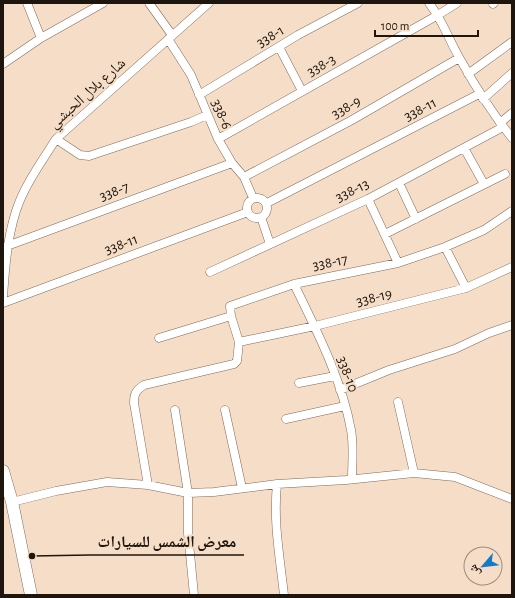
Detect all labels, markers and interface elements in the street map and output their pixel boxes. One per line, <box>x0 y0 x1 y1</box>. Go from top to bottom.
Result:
scale bar <box>375 12 478 38</box>
text: 100 m <box>381 20 409 32</box>
street label: 338-1 <box>254 22 287 50</box>
street label: 338-3 <box>304 52 338 79</box>
street label: شارع بلال الحبشي <box>46 55 131 134</box>
street label: 338-9 <box>329 93 363 122</box>
street label: 338-11 <box>401 95 439 124</box>
street label: 338-6 <box>209 97 235 131</box>
street label: 338-13 <box>333 176 371 205</box>
street label: 338-7 <box>97 179 131 204</box>
street label: 338-11 <box>102 232 140 257</box>
street label: 338-17 <box>311 252 349 273</box>
street label: 338-19 <box>355 286 394 309</box>
street label: 338-10 <box>334 354 361 394</box>
callout: معرض الشمس للسيارات <box>90 527 244 555</box>
text: معرض الشمس للسيارات <box>98 534 236 551</box>
north arrow <box>463 546 503 586</box>
text: ش <box>467 561 484 578</box>

